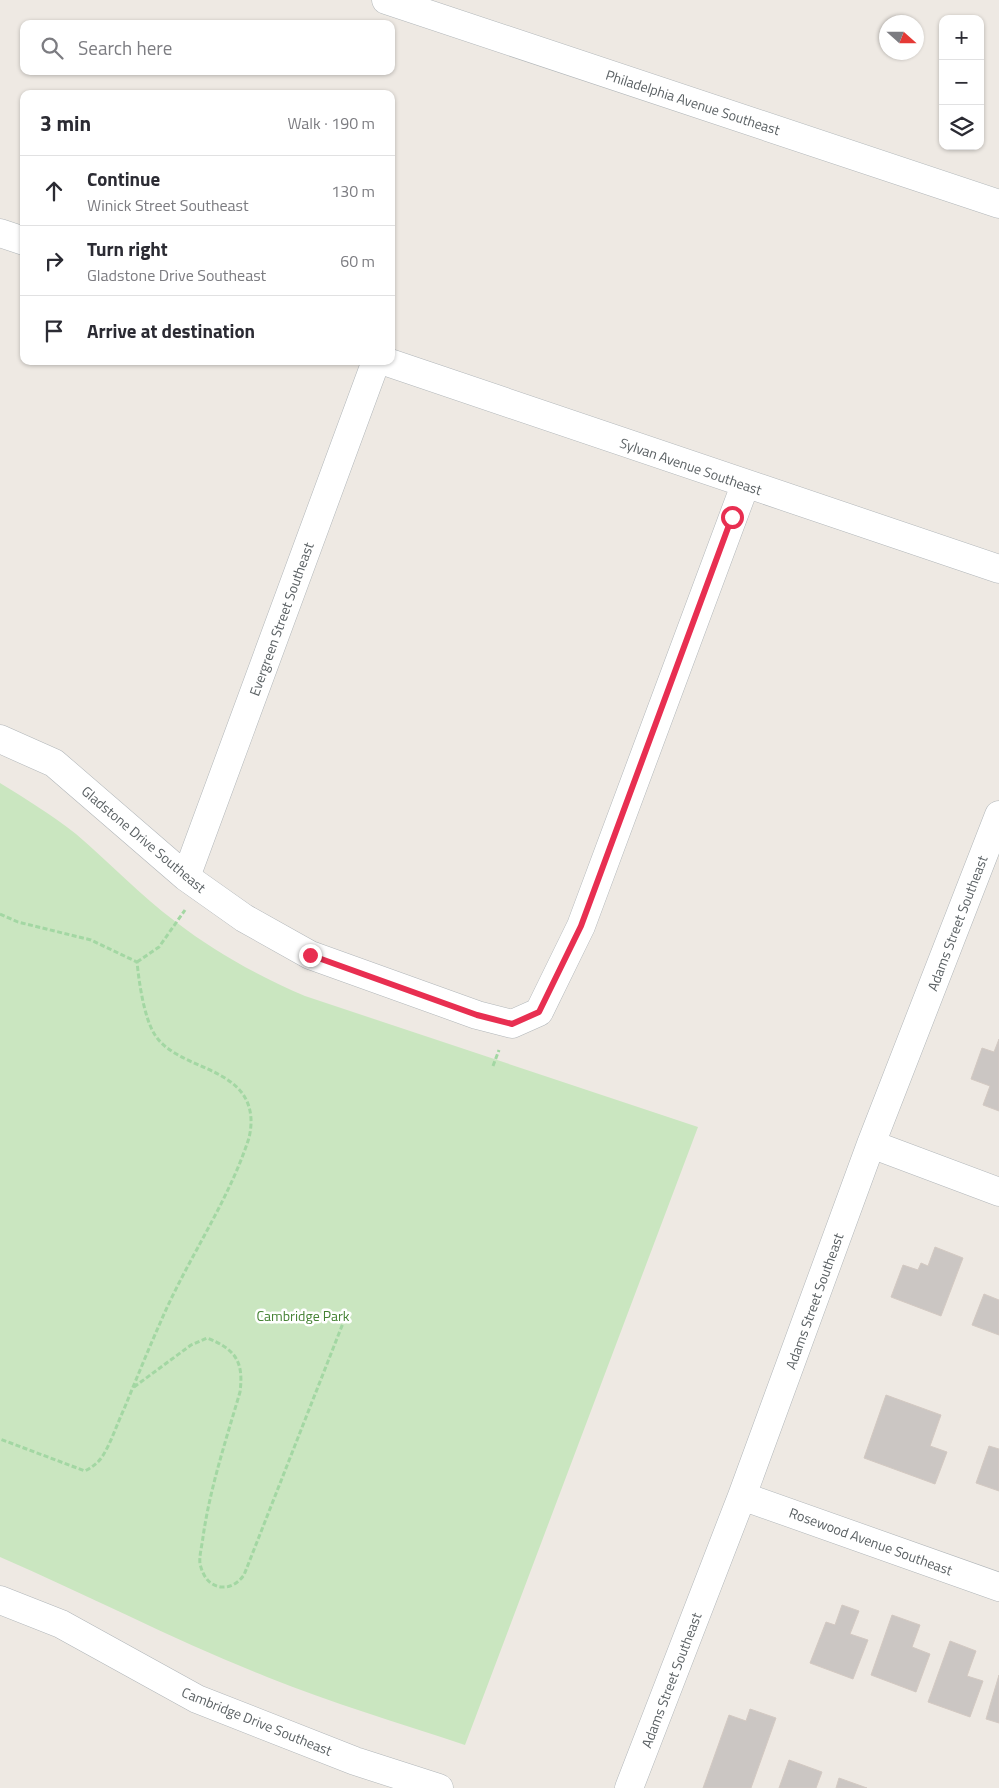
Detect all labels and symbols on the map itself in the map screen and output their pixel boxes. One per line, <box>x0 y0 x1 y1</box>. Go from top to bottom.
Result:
north arrow <box>879 15 924 60</box>
street label: Philadelphia Avenue Southeast <box>603 64 783 140</box>
street label: Sylvan Avenue Southeast <box>617 432 765 500</box>
route start <box>721 506 744 529</box>
street label: Evergreen Street Southeast <box>243 539 319 699</box>
street label: Gladstone Drive Southeast <box>77 781 211 897</box>
street label: Adams Street Southeast <box>921 852 993 994</box>
route end <box>299 944 322 967</box>
street label: Adams Street Southeast <box>780 1230 848 1372</box>
park label: Cambridge Park <box>256 1305 350 1326</box>
street label: Rosewood Avenue Southeast <box>786 1502 956 1580</box>
street label: Adams Street Southeast <box>635 1609 707 1751</box>
street label: Cambridge Drive Southeast <box>179 1681 335 1761</box>

